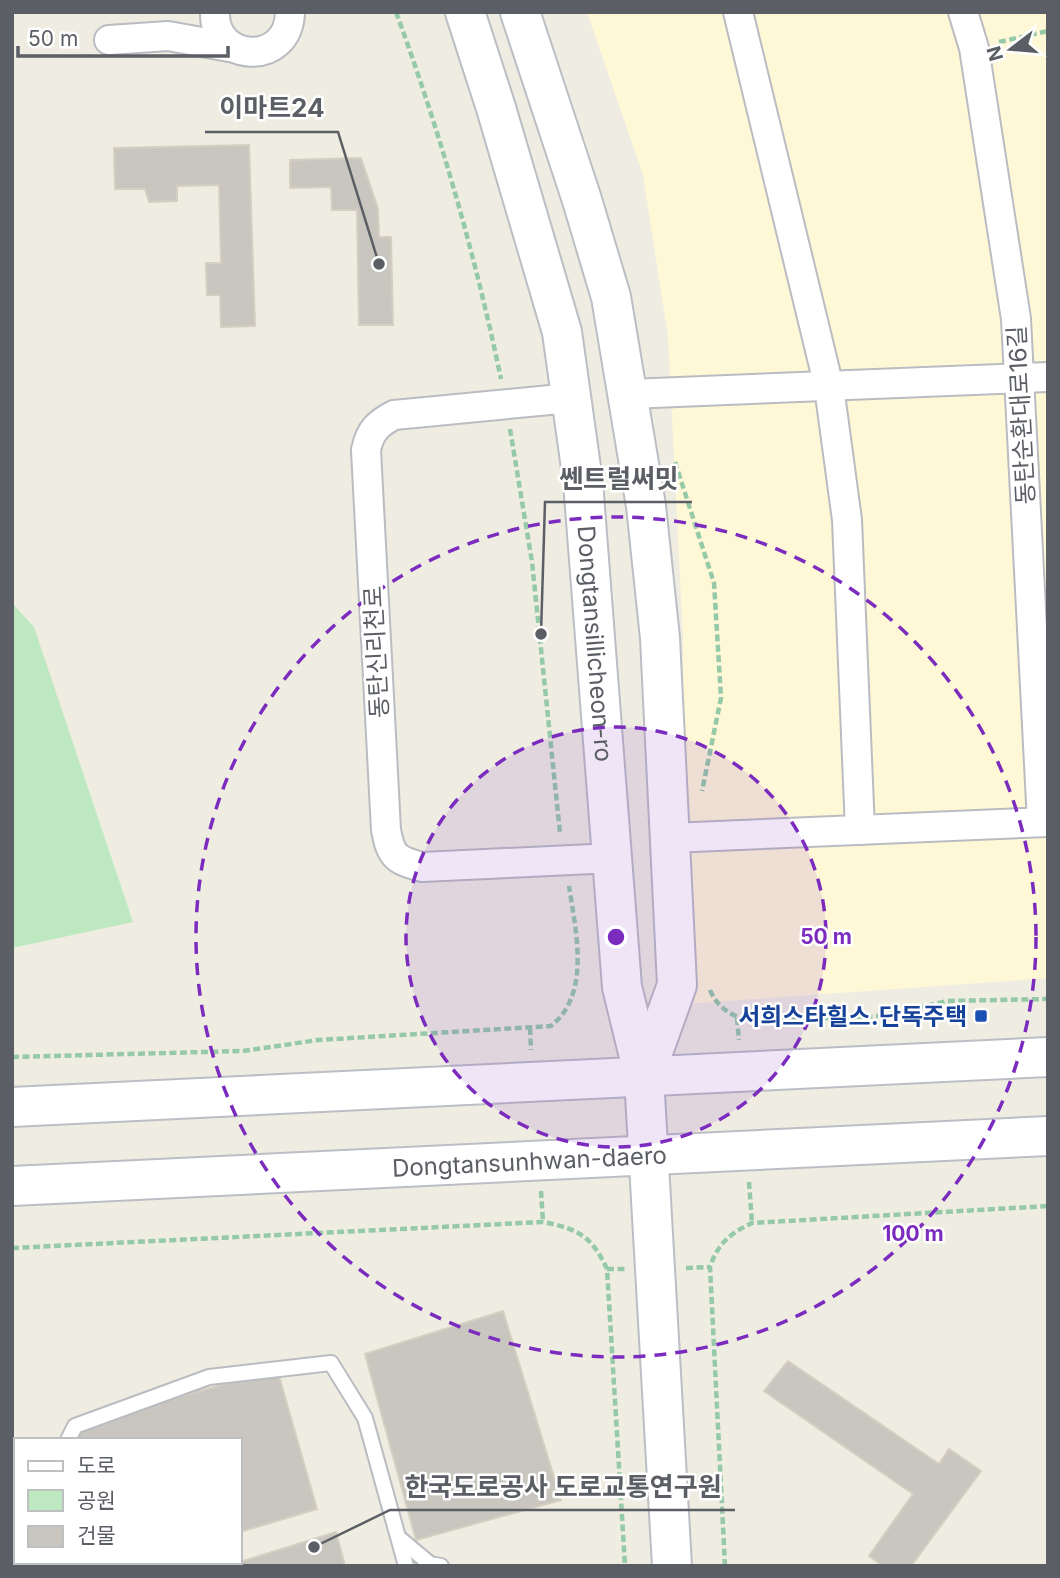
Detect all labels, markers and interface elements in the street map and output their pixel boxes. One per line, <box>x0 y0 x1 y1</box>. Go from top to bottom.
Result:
scale bar <box>18 14 228 58</box>
north arrow <box>976 14 1046 84</box>
text: 50 m <box>28 26 78 51</box>
text: N <box>982 43 1008 64</box>
callout: 이마트24 <box>205 85 338 132</box>
text: 이마트24 <box>219 92 325 123</box>
street label: 동탄순환대로16길 <box>1002 325 1040 505</box>
callout: 쎈트럴써밋 <box>545 455 692 502</box>
text: 쎈트럴써밋 <box>559 463 679 494</box>
street label: Dongtansillicheon-ro <box>572 525 619 763</box>
street label: 동탄신리천로 <box>358 585 394 719</box>
text: 50 m <box>800 924 852 949</box>
centre of rings <box>604 925 628 949</box>
place label: 서희스타힐스.단독주택 <box>738 1002 967 1031</box>
marker: 서희스타힐스.단독주택 <box>973 1008 989 1024</box>
street label: Dongtansunhwan-daero <box>391 1140 667 1182</box>
text: 100 m <box>882 1221 944 1246</box>
legend <box>14 1438 242 1564</box>
text: 도로 <box>77 1453 116 1478</box>
callout: 한국도로공사 도로교통연구원 <box>390 1463 735 1510</box>
text: 한국도로공사 도로교통연구원 <box>404 1471 722 1502</box>
text: 공원 <box>77 1488 116 1513</box>
text: 건물 <box>77 1523 116 1548</box>

